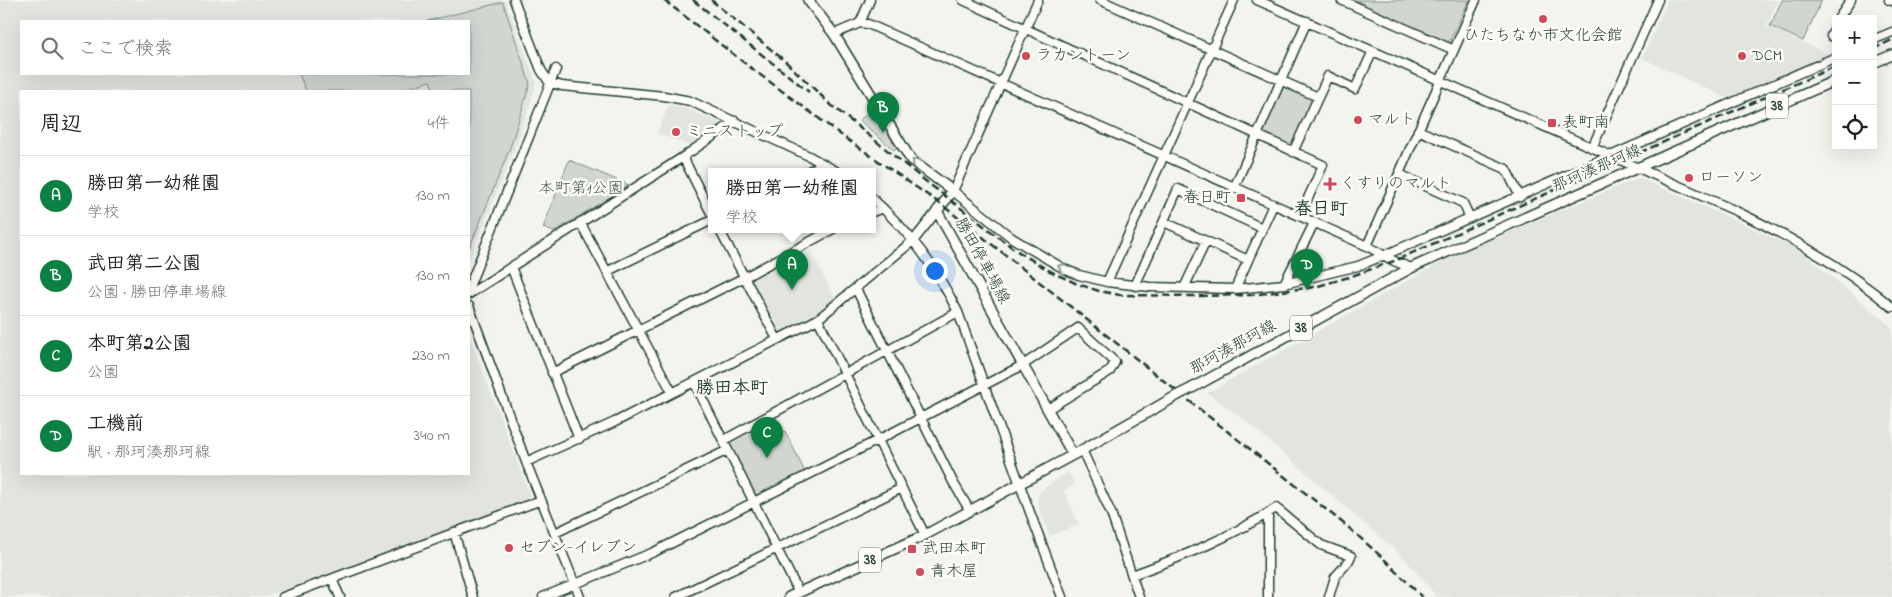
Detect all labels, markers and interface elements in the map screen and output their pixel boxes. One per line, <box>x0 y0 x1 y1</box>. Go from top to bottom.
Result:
marker: ひたちなか市文化会館 <box>1537 13 1549 25</box>
map controls <box>1832 15 1877 150</box>
button: + <box>1832 15 1877 60</box>
search box <box>20 20 470 75</box>
place label: ひたちなか市文化会館 <box>1463 24 1623 48</box>
icon: search <box>38 34 66 62</box>
text: ここで検索 <box>78 36 173 63</box>
place label: ラカントーン <box>1036 44 1131 68</box>
place label: DCM <box>1751 44 1782 68</box>
marker: ラカントーン <box>1020 50 1032 62</box>
marker: DCM <box>1736 50 1748 62</box>
button: − <box>1832 60 1877 105</box>
pin: B <box>867 92 899 133</box>
road number: 38 <box>1766 94 1788 118</box>
button: locate <box>1832 105 1877 150</box>
place label: マルト <box>1368 108 1416 132</box>
text: 周辺 <box>40 110 82 140</box>
place label: 表町南 <box>1562 111 1610 135</box>
text: 4件 <box>427 112 450 136</box>
marker: マルト <box>1352 114 1364 126</box>
marker: 表町南 <box>1546 117 1558 129</box>
place label: ミニストップ <box>686 120 784 144</box>
marker: ミニストップ <box>670 126 682 138</box>
street label: 那珂湊那珂線 <box>1548 139 1646 199</box>
one-way arrow <box>912 159 921 168</box>
place label: ローソン <box>1699 166 1763 190</box>
popup <box>708 168 876 233</box>
text: 勝田第一幼稚園 <box>87 171 220 198</box>
place label: くすりのマルト <box>1340 172 1452 196</box>
marker: ローソン <box>1683 172 1695 184</box>
text: 勝田第一幼稚園 <box>725 176 859 203</box>
park label: 本町第1公園 <box>538 177 624 201</box>
marker: くすりのマルト <box>1324 178 1336 190</box>
text: A <box>51 184 61 208</box>
text: 130 m <box>415 184 450 208</box>
place label: 春日町 <box>1183 186 1231 210</box>
marker: 春日町 <box>1235 192 1247 204</box>
district label: 春日町 <box>1294 197 1348 223</box>
text: 学校 <box>87 201 119 225</box>
text: 学校 <box>725 206 758 230</box>
street label: 勝田停車場線 <box>948 213 1016 309</box>
pin: A <box>776 249 808 290</box>
pin: D <box>1291 249 1323 290</box>
text: 武田第二公園 <box>87 251 201 278</box>
your location <box>922 258 948 284</box>
one-way arrow <box>1057 263 1066 273</box>
text: B <box>51 264 61 288</box>
text: 130 m <box>415 264 450 288</box>
text: 公園 · 勝田停車場線 <box>87 281 226 305</box>
street label: 那珂湊那珂線 <box>1185 314 1281 382</box>
road number: 38 <box>1290 316 1312 340</box>
text: 本町第2公園 <box>87 331 191 358</box>
text: C <box>52 344 60 368</box>
text: 230 m <box>412 344 450 368</box>
text: 公園 <box>87 361 119 385</box>
district label: 勝田本町 <box>696 376 768 402</box>
text: 工機前 <box>87 411 144 438</box>
pin: C <box>751 417 783 458</box>
text: D <box>50 424 62 448</box>
text: 340 m <box>413 424 450 448</box>
text: 駅 · 那珂湊那珂線 <box>87 441 210 465</box>
place label: セブン-イレブン <box>519 536 637 560</box>
place label: 武田本町 <box>922 537 986 561</box>
marker: セブン-イレブン <box>503 542 515 554</box>
marker: 武田本町 <box>906 543 918 555</box>
road number: 38 <box>859 548 881 572</box>
place label: 青木屋 <box>930 560 978 584</box>
marker: 青木屋 <box>914 566 926 578</box>

